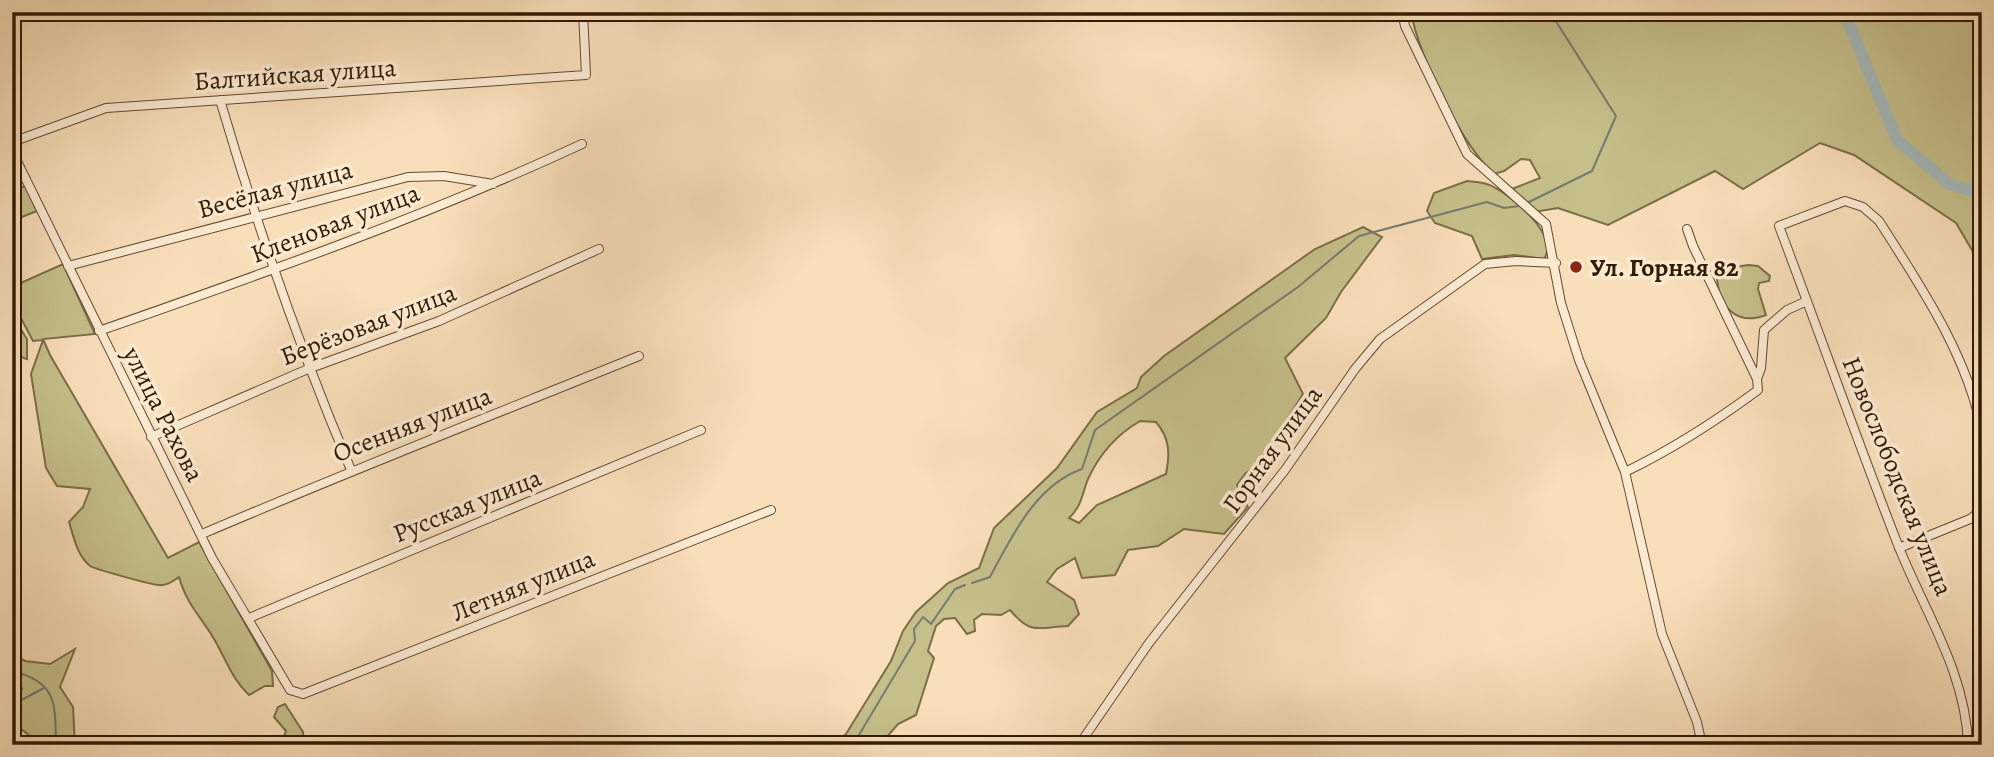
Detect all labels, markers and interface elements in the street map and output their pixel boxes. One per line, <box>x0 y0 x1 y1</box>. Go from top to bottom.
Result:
street label: Балтийская улица <box>193 50 397 99</box>
street label: Весёлая улица <box>194 152 356 227</box>
street label: Кленовая улица <box>246 175 425 272</box>
place label: Ул. Горная 82 <box>1590 250 1739 285</box>
marker: Ул. Горная 82 <box>1568 259 1584 275</box>
street label: Берёзовая улица <box>275 275 461 374</box>
street label: улица Рахова <box>114 340 213 488</box>
street label: Новослободская улица <box>1834 351 1962 601</box>
street label: Осенняя улица <box>328 378 497 471</box>
street label: Горная улица <box>1214 379 1330 520</box>
street label: Русская улица <box>388 460 547 551</box>
street label: Летняя улица <box>446 541 600 630</box>

